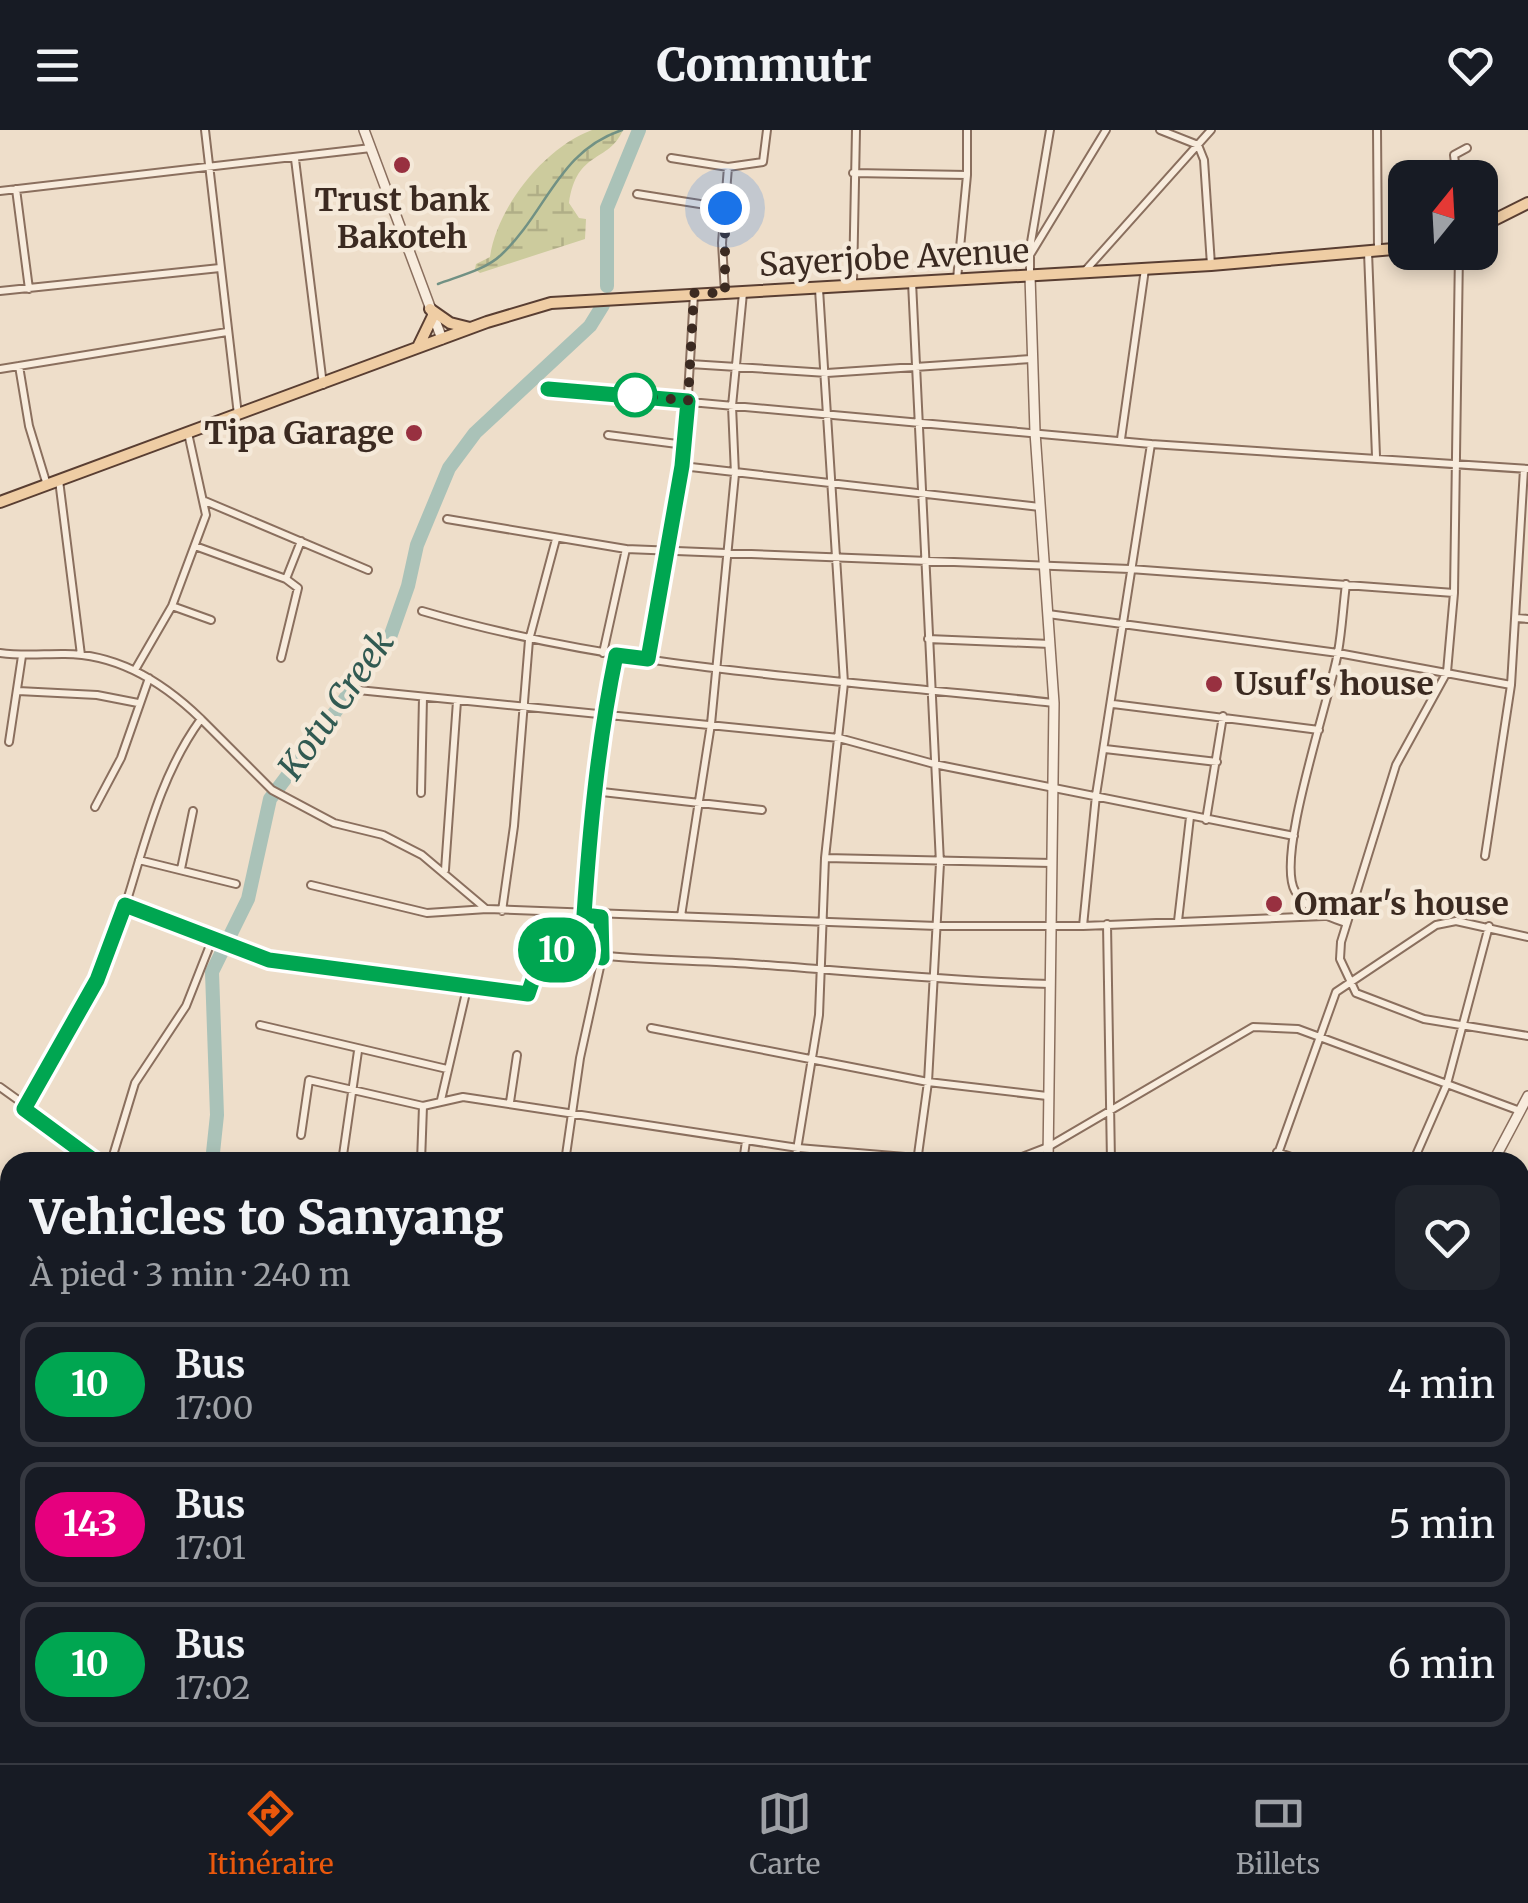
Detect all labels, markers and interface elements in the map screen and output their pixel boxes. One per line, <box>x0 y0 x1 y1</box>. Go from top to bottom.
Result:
text: Commutr <box>657 37 871 93</box>
icon: menu <box>30 38 85 93</box>
icon: heart <box>1443 38 1498 93</box>
marker: Trust bank Bakoteh <box>391 154 413 176</box>
north arrow <box>1388 160 1498 270</box>
map controls <box>1388 160 1498 270</box>
place label: Trust bank Bakoteh <box>314 180 490 257</box>
your location <box>700 183 750 233</box>
street label: Sayerjobe Avenue <box>758 231 1030 285</box>
unlabelled marker <box>614 374 656 416</box>
place label: Tipa Garage <box>204 413 394 453</box>
marker: Tipa Garage <box>403 422 425 444</box>
water label: Kotu Creek <box>268 622 403 789</box>
place label: Usuf's house <box>1234 664 1434 704</box>
marker: Usuf's house <box>1203 673 1225 695</box>
place label: Omar's house <box>1294 884 1509 924</box>
marker: Omar's house <box>1263 893 1285 915</box>
line badge: 10 <box>512 918 602 982</box>
text: 10 <box>538 928 576 972</box>
button: heart <box>1395 1185 1500 1290</box>
text: Vehicles to Sanyang <box>30 1187 504 1247</box>
text: À pied · 3 min · 240 m <box>30 1255 351 1295</box>
text: Bus <box>175 1341 245 1388</box>
text: 4 min <box>1387 1361 1495 1408</box>
text: 10 <box>71 1362 109 1406</box>
text: 17:00 <box>175 1388 253 1428</box>
text: Bus <box>175 1481 245 1528</box>
text: 5 min <box>1389 1501 1495 1548</box>
text: 143 <box>63 1502 117 1546</box>
text: 17:01 <box>175 1528 246 1568</box>
text: Bus <box>175 1621 245 1668</box>
text: 6 min <box>1388 1641 1495 1688</box>
text: 10 <box>71 1642 109 1686</box>
text: 17:02 <box>175 1668 250 1708</box>
tab: Itinéraire <box>208 1786 334 1882</box>
tab: Carte <box>749 1786 820 1882</box>
tab: Billets <box>1236 1786 1320 1882</box>

